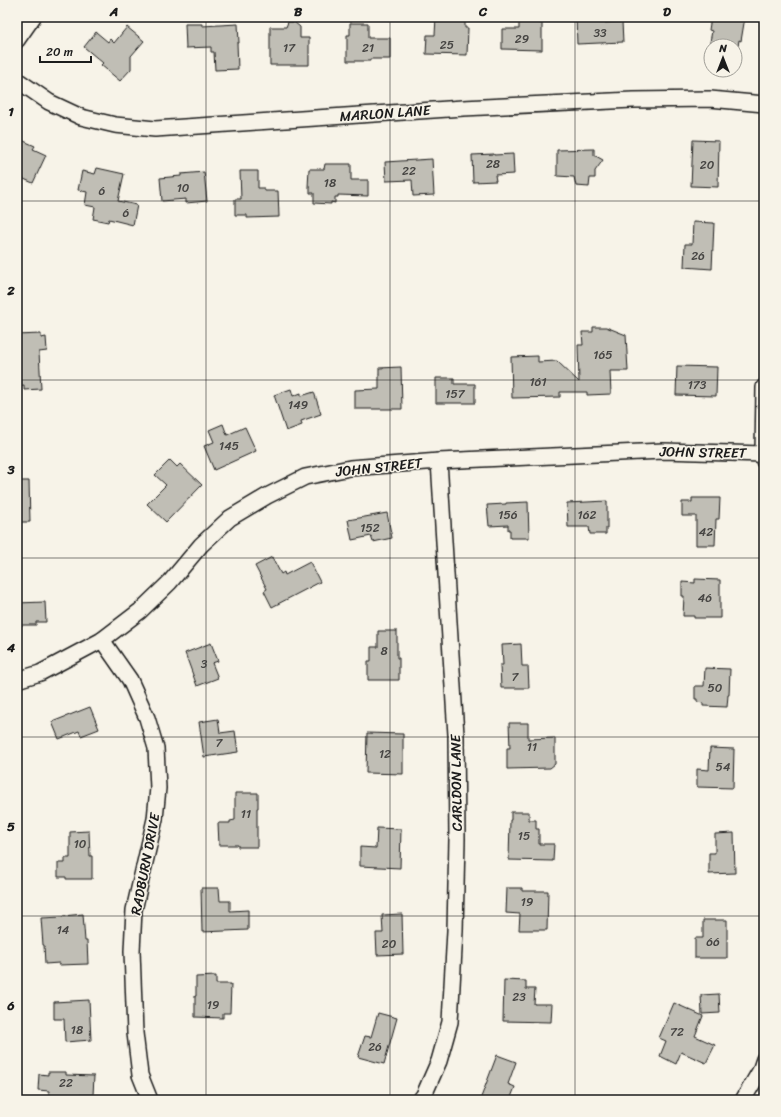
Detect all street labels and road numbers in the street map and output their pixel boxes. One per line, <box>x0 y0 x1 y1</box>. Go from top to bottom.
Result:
street label: MARLON LANE <box>339 98 433 129</box>
street label: JOHN STREET <box>658 439 748 466</box>
street label: JOHN STREET <box>334 450 425 485</box>
street label: CARLDON LANE <box>443 733 470 832</box>
street label: RADBURN DRIVE <box>123 810 168 917</box>

